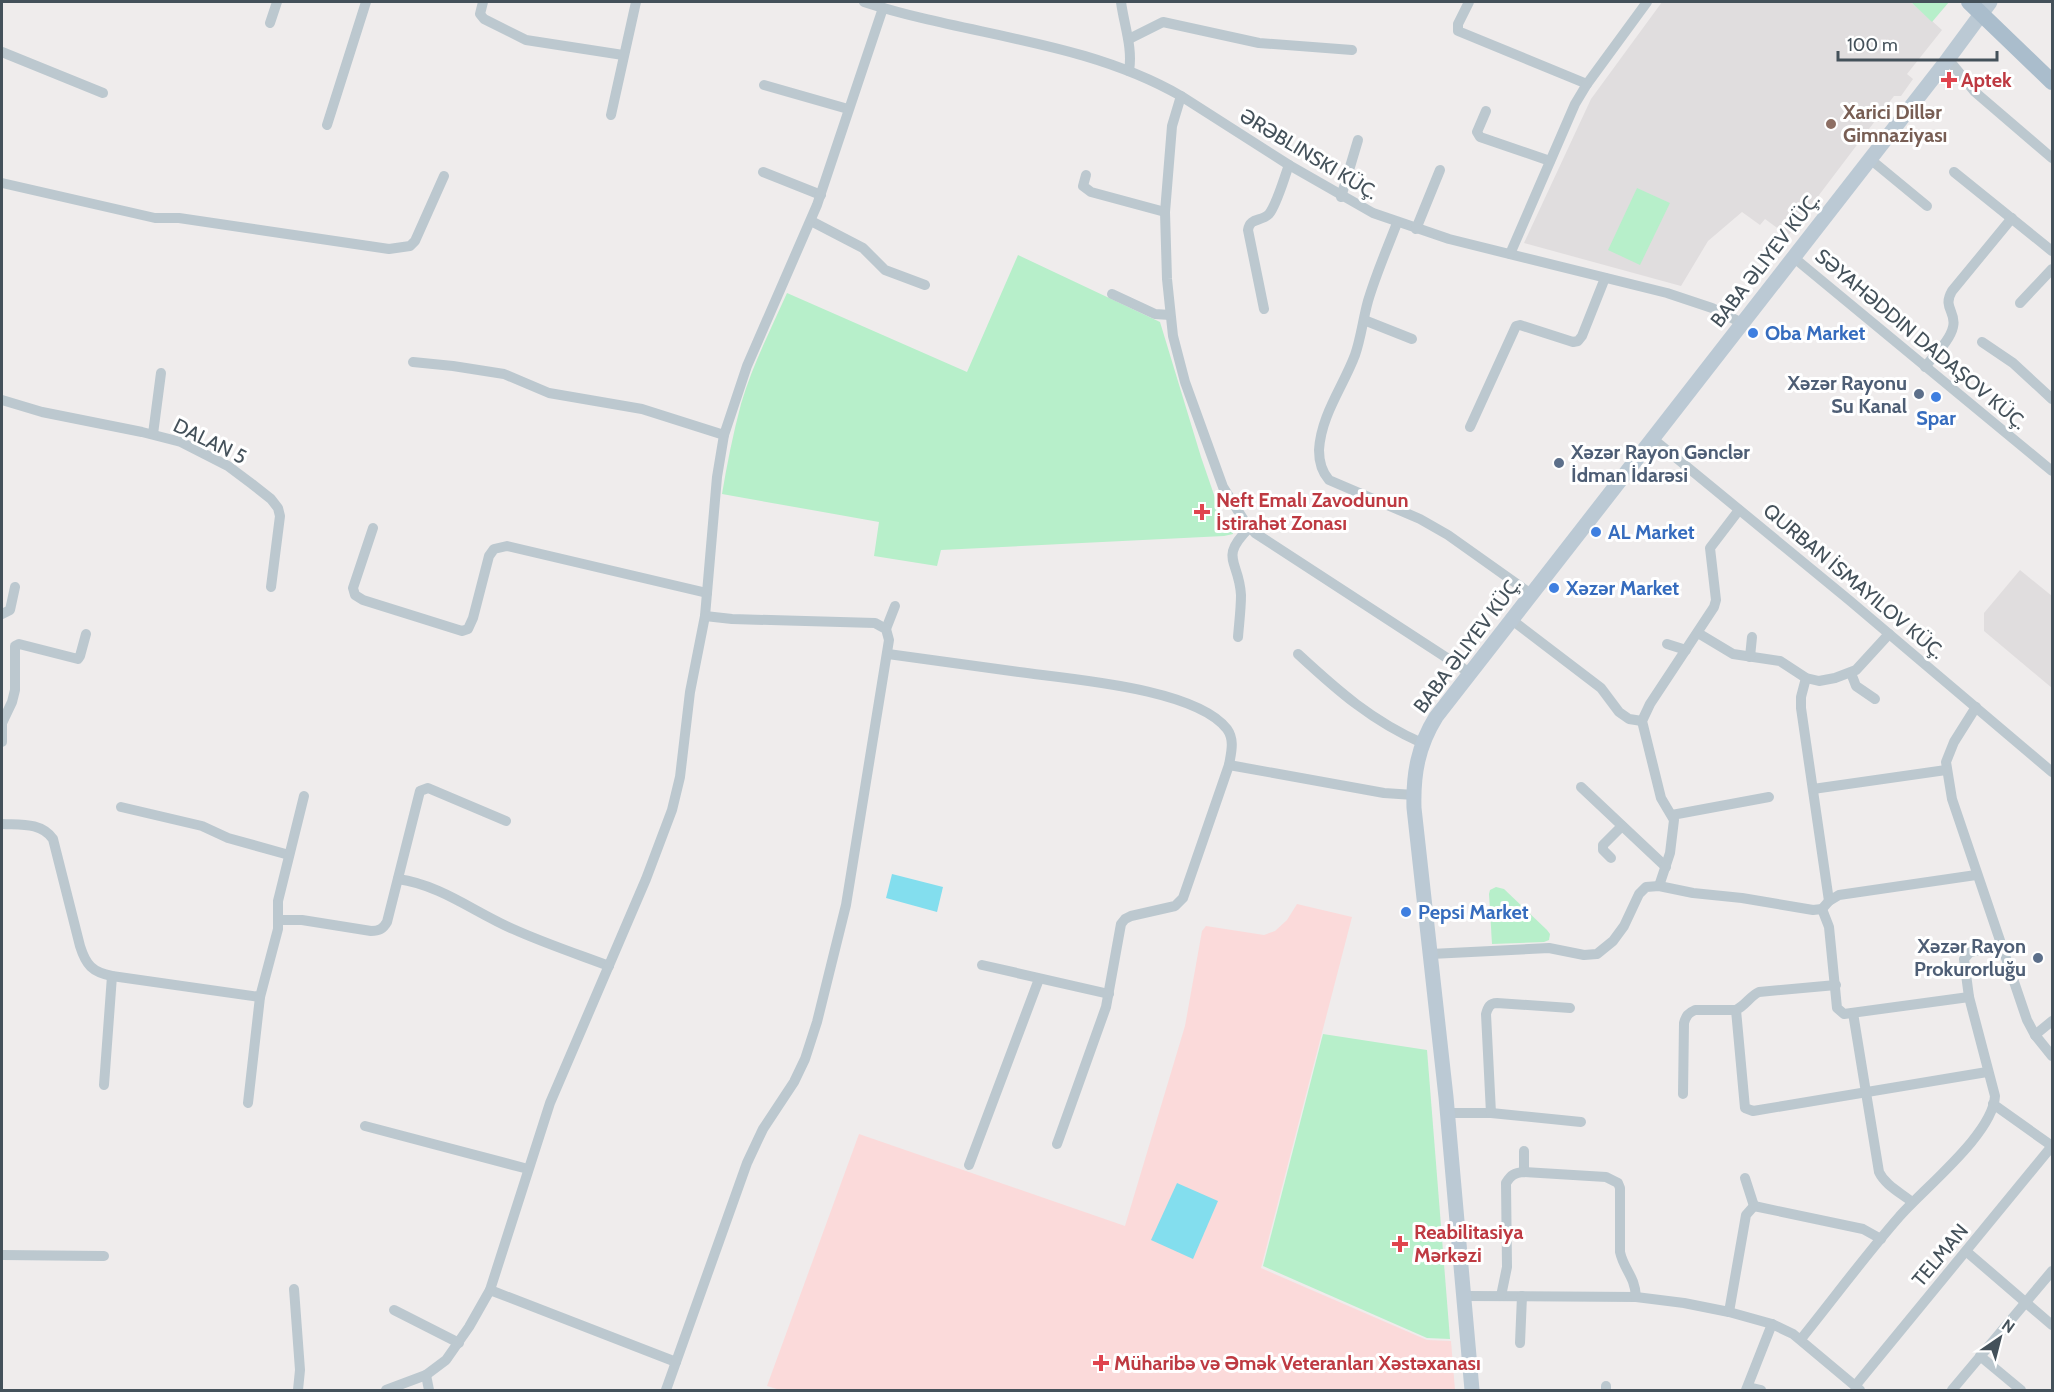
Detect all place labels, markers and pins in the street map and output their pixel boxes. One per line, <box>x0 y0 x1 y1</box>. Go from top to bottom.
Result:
place label: Aptek <box>1961 68 2012 92</box>
marker: Aptek <box>1942 73 1956 87</box>
place label: Xarici Dillər Gimnaziyası <box>1842 100 1947 147</box>
marker: Xarici Dillər Gimnaziyası <box>1824 117 1838 131</box>
place label: Oba Market <box>1765 321 1866 345</box>
marker: Oba Market <box>1746 326 1760 340</box>
place label: Xəzər Rayonu Su Kanal <box>1786 371 1907 418</box>
marker: Xəzər Rayonu Su Kanal <box>1912 387 1926 401</box>
marker: Spar <box>1929 390 1943 404</box>
place label: Spar <box>1916 406 1956 430</box>
place label: Xəzər Rayon Gənclər İdman İdarəsi <box>1570 440 1750 487</box>
marker: Xəzər Rayon Gənclər İdman İdarəsi <box>1552 456 1566 470</box>
place label: Neft Emalı Zavodunun İstirahət Zonası <box>1216 488 1409 535</box>
marker: Neft Emalı Zavodunun İstirahət Zonası <box>1193 503 1211 521</box>
place label: AL Market <box>1608 520 1695 544</box>
marker: AL Market <box>1589 525 1603 539</box>
place label: Xəzər Market <box>1565 576 1679 600</box>
marker: Xəzər Market <box>1547 581 1561 595</box>
place label: Pepsi Market <box>1418 900 1529 924</box>
marker: Pepsi Market <box>1399 905 1413 919</box>
place label: Xəzər Rayon Prokurorluğu <box>1914 934 2026 981</box>
marker: Xəzər Rayon Prokurorluğu <box>2031 951 2045 965</box>
place label: Reabilitasiya Mərkəzi <box>1414 1220 1523 1267</box>
marker: Reabilitasiya Mərkəzi <box>1391 1235 1409 1253</box>
place label: Müharibə və Əmək Veteranları Xəstəxanası <box>1114 1351 1481 1375</box>
marker: Müharibə və Əmək Veteranları Xəstəxanası <box>1092 1354 1110 1372</box>

